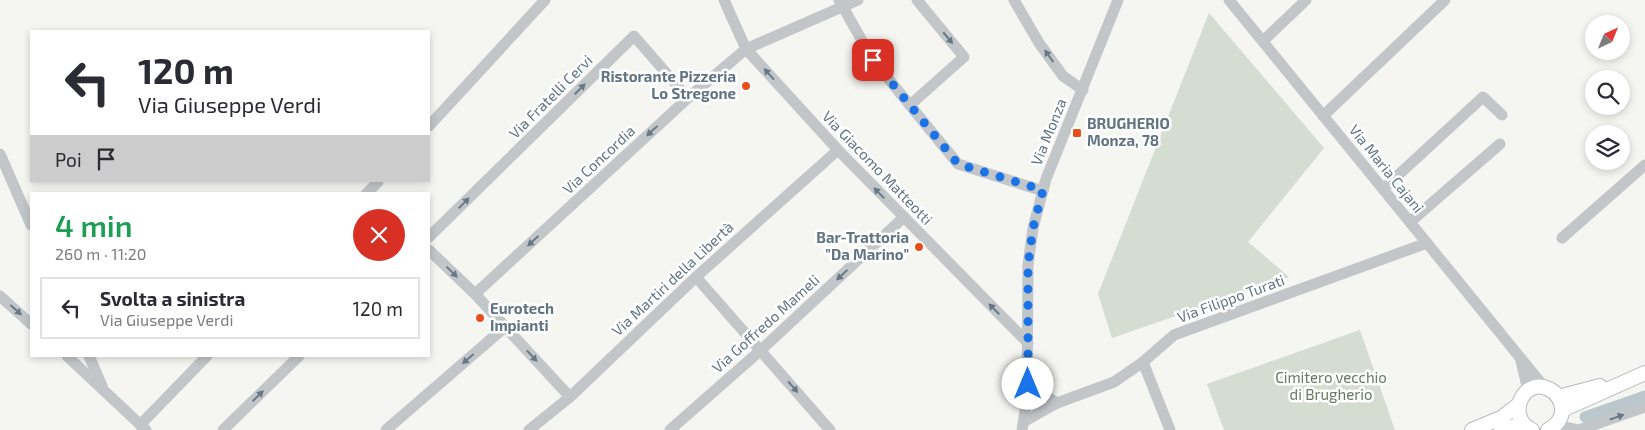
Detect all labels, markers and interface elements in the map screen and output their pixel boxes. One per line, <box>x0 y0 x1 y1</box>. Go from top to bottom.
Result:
north arrow <box>1585 15 1630 60</box>
map controls <box>1585 15 1630 170</box>
one-way arrow <box>942 31 953 44</box>
pin <box>852 39 894 81</box>
icon: arrive <box>859 46 887 74</box>
text: 120 m <box>138 49 234 91</box>
one-way arrow <box>1044 49 1054 63</box>
icon: left <box>55 50 120 115</box>
street label: Via Fratelli Cervi <box>505 51 596 142</box>
place label: Ristorante Pizzeria Lo Stregone <box>601 67 736 102</box>
one-way arrow <box>763 68 774 81</box>
button: search <box>1585 70 1630 115</box>
marker: Ristorante Pizzeria Lo Stregone <box>740 80 752 92</box>
one-way arrow <box>574 83 586 95</box>
text: Via Giuseppe Verdi <box>138 91 321 117</box>
street label: Via Monza <box>1026 95 1070 168</box>
street label: Via Giacomo Matteotti <box>819 107 937 228</box>
place label: BRUGHERIO Monza, 78 <box>1087 114 1170 149</box>
street label: Via Concordia <box>558 121 638 197</box>
street label: Via Maria Cajani <box>1345 121 1428 217</box>
one-way arrow <box>647 125 659 137</box>
button: layers <box>1585 125 1630 170</box>
marker: BRUGHERIO Monza, 78 <box>1071 127 1083 139</box>
icon: arrive <box>92 145 120 173</box>
text: Poi <box>55 148 82 171</box>
one-way arrow <box>873 188 885 200</box>
one-way arrow <box>458 197 470 209</box>
text: 4 min <box>55 207 133 243</box>
button: close <box>353 209 405 261</box>
street label: Via Martiri della Libertà <box>608 217 737 339</box>
place label: Bar-Trattoria "Da Marino" <box>816 228 909 263</box>
one-way arrow <box>527 235 539 247</box>
marker: Bar-Trattoria "Da Marino" <box>913 241 925 253</box>
text: 260 m · 11:20 <box>55 244 146 263</box>
one-way arrow <box>446 266 458 278</box>
one-way arrow <box>836 269 848 281</box>
street label: Via Goffredo Mameli <box>708 270 823 376</box>
street label: Via Filippo Turati <box>1175 270 1287 326</box>
text: Svolta a sinistra <box>100 287 245 310</box>
icon: left <box>57 294 85 322</box>
text: 120 m <box>352 297 403 320</box>
place label: Eurotech Impianti <box>490 299 554 334</box>
one-way arrow <box>988 303 1000 315</box>
one-way arrow <box>9 304 21 316</box>
text: Via Giuseppe Verdi <box>100 310 233 329</box>
marker: Eurotech Impianti <box>474 312 486 324</box>
one-way arrow <box>526 349 538 361</box>
one-way arrow <box>462 353 475 364</box>
position arrow <box>1001 357 1053 409</box>
park label: Cimitero vecchio di Brugherio <box>1275 368 1387 403</box>
one-way arrow <box>787 380 798 393</box>
one-way arrow <box>252 390 264 402</box>
one-way arrow <box>1610 412 1625 420</box>

